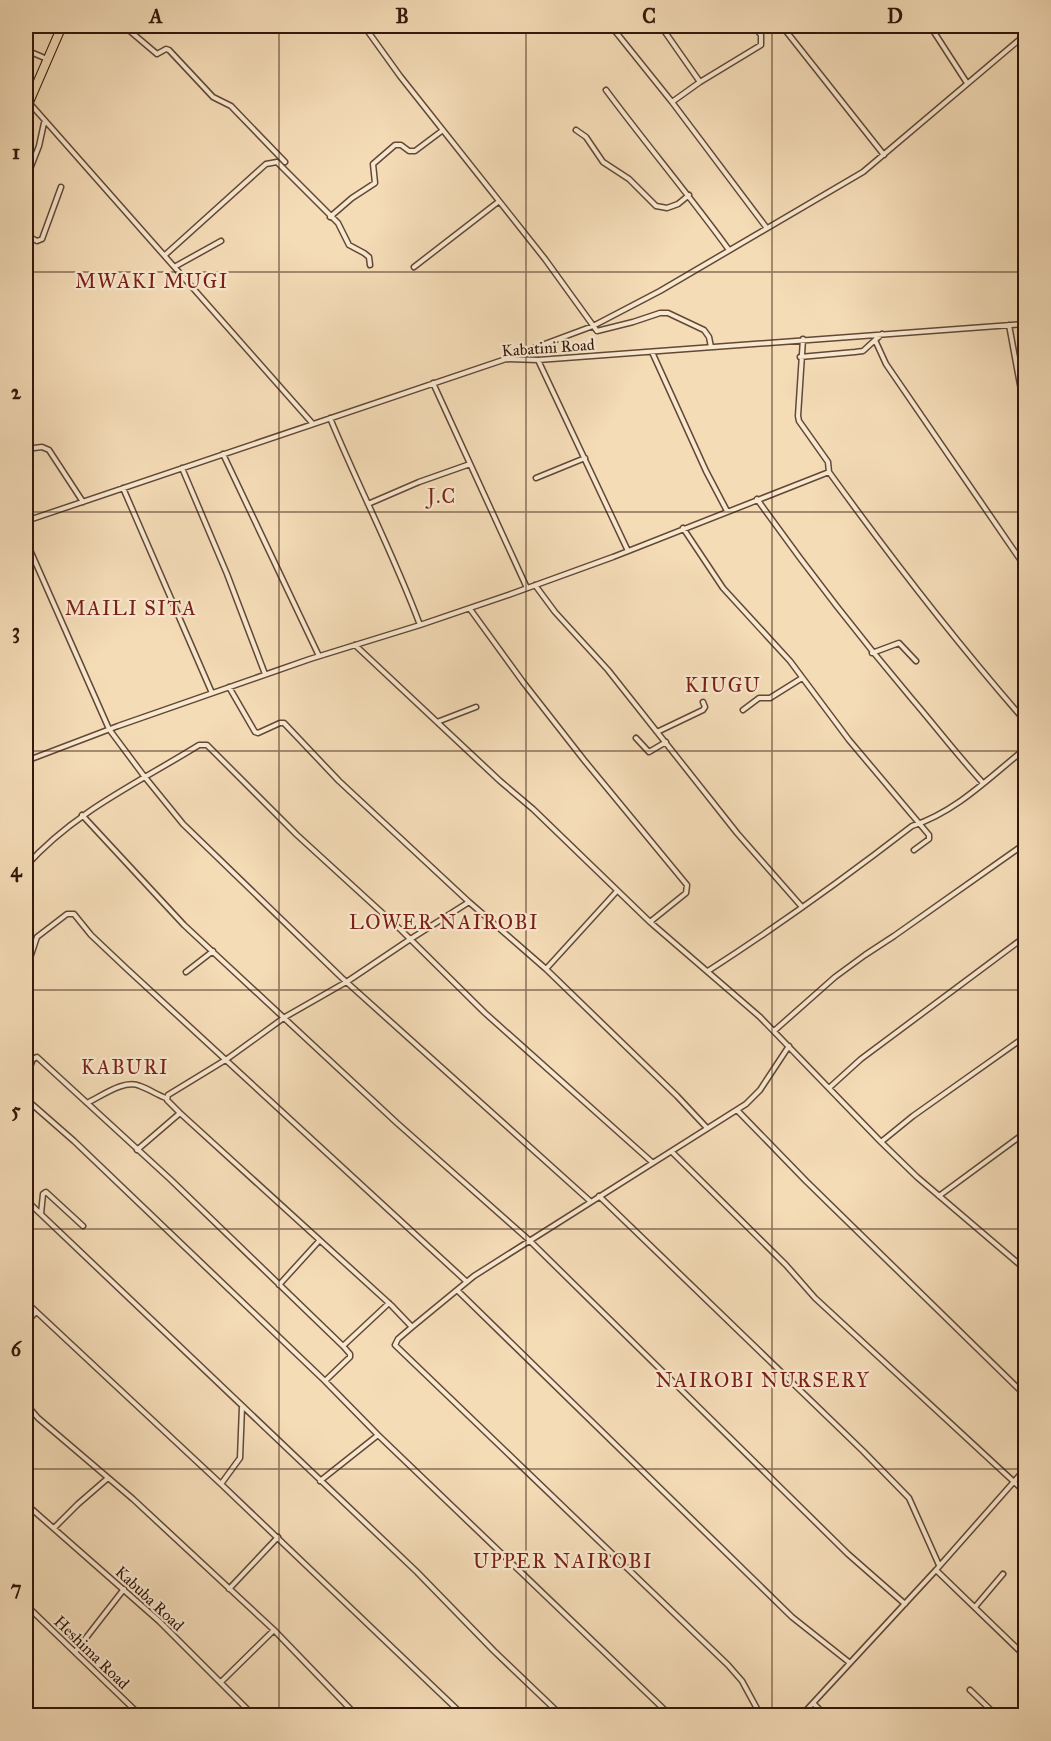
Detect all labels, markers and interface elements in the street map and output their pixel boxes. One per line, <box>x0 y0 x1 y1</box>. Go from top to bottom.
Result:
text: A <box>147 4 163 28</box>
text: B <box>395 4 409 28</box>
text: C <box>642 4 656 28</box>
text: D <box>887 4 903 28</box>
text: 1 <box>12 140 20 164</box>
district label: MWAKI MUGI <box>75 269 229 293</box>
street label: Kabatini Road <box>501 335 595 360</box>
text: 2 <box>11 380 22 404</box>
district label: J.C <box>425 484 457 509</box>
district label: MAILI SITA <box>65 596 197 620</box>
text: 3 <box>12 619 20 644</box>
district label: KIUGU <box>685 673 761 697</box>
text: 4 <box>10 858 22 883</box>
district label: LOWER NAIROBI <box>349 910 539 934</box>
district label: KABURI <box>81 1055 169 1079</box>
text: 5 <box>11 1098 21 1122</box>
text: 6 <box>11 1337 23 1361</box>
district label: NAIROBI NURSERY <box>655 1368 871 1392</box>
district label: UPPER NAIROBI <box>473 1549 653 1573</box>
street label: Kabuba Road <box>112 1562 188 1635</box>
text: 7 <box>11 1576 22 1600</box>
street label: Heshima Road <box>50 1612 133 1693</box>

